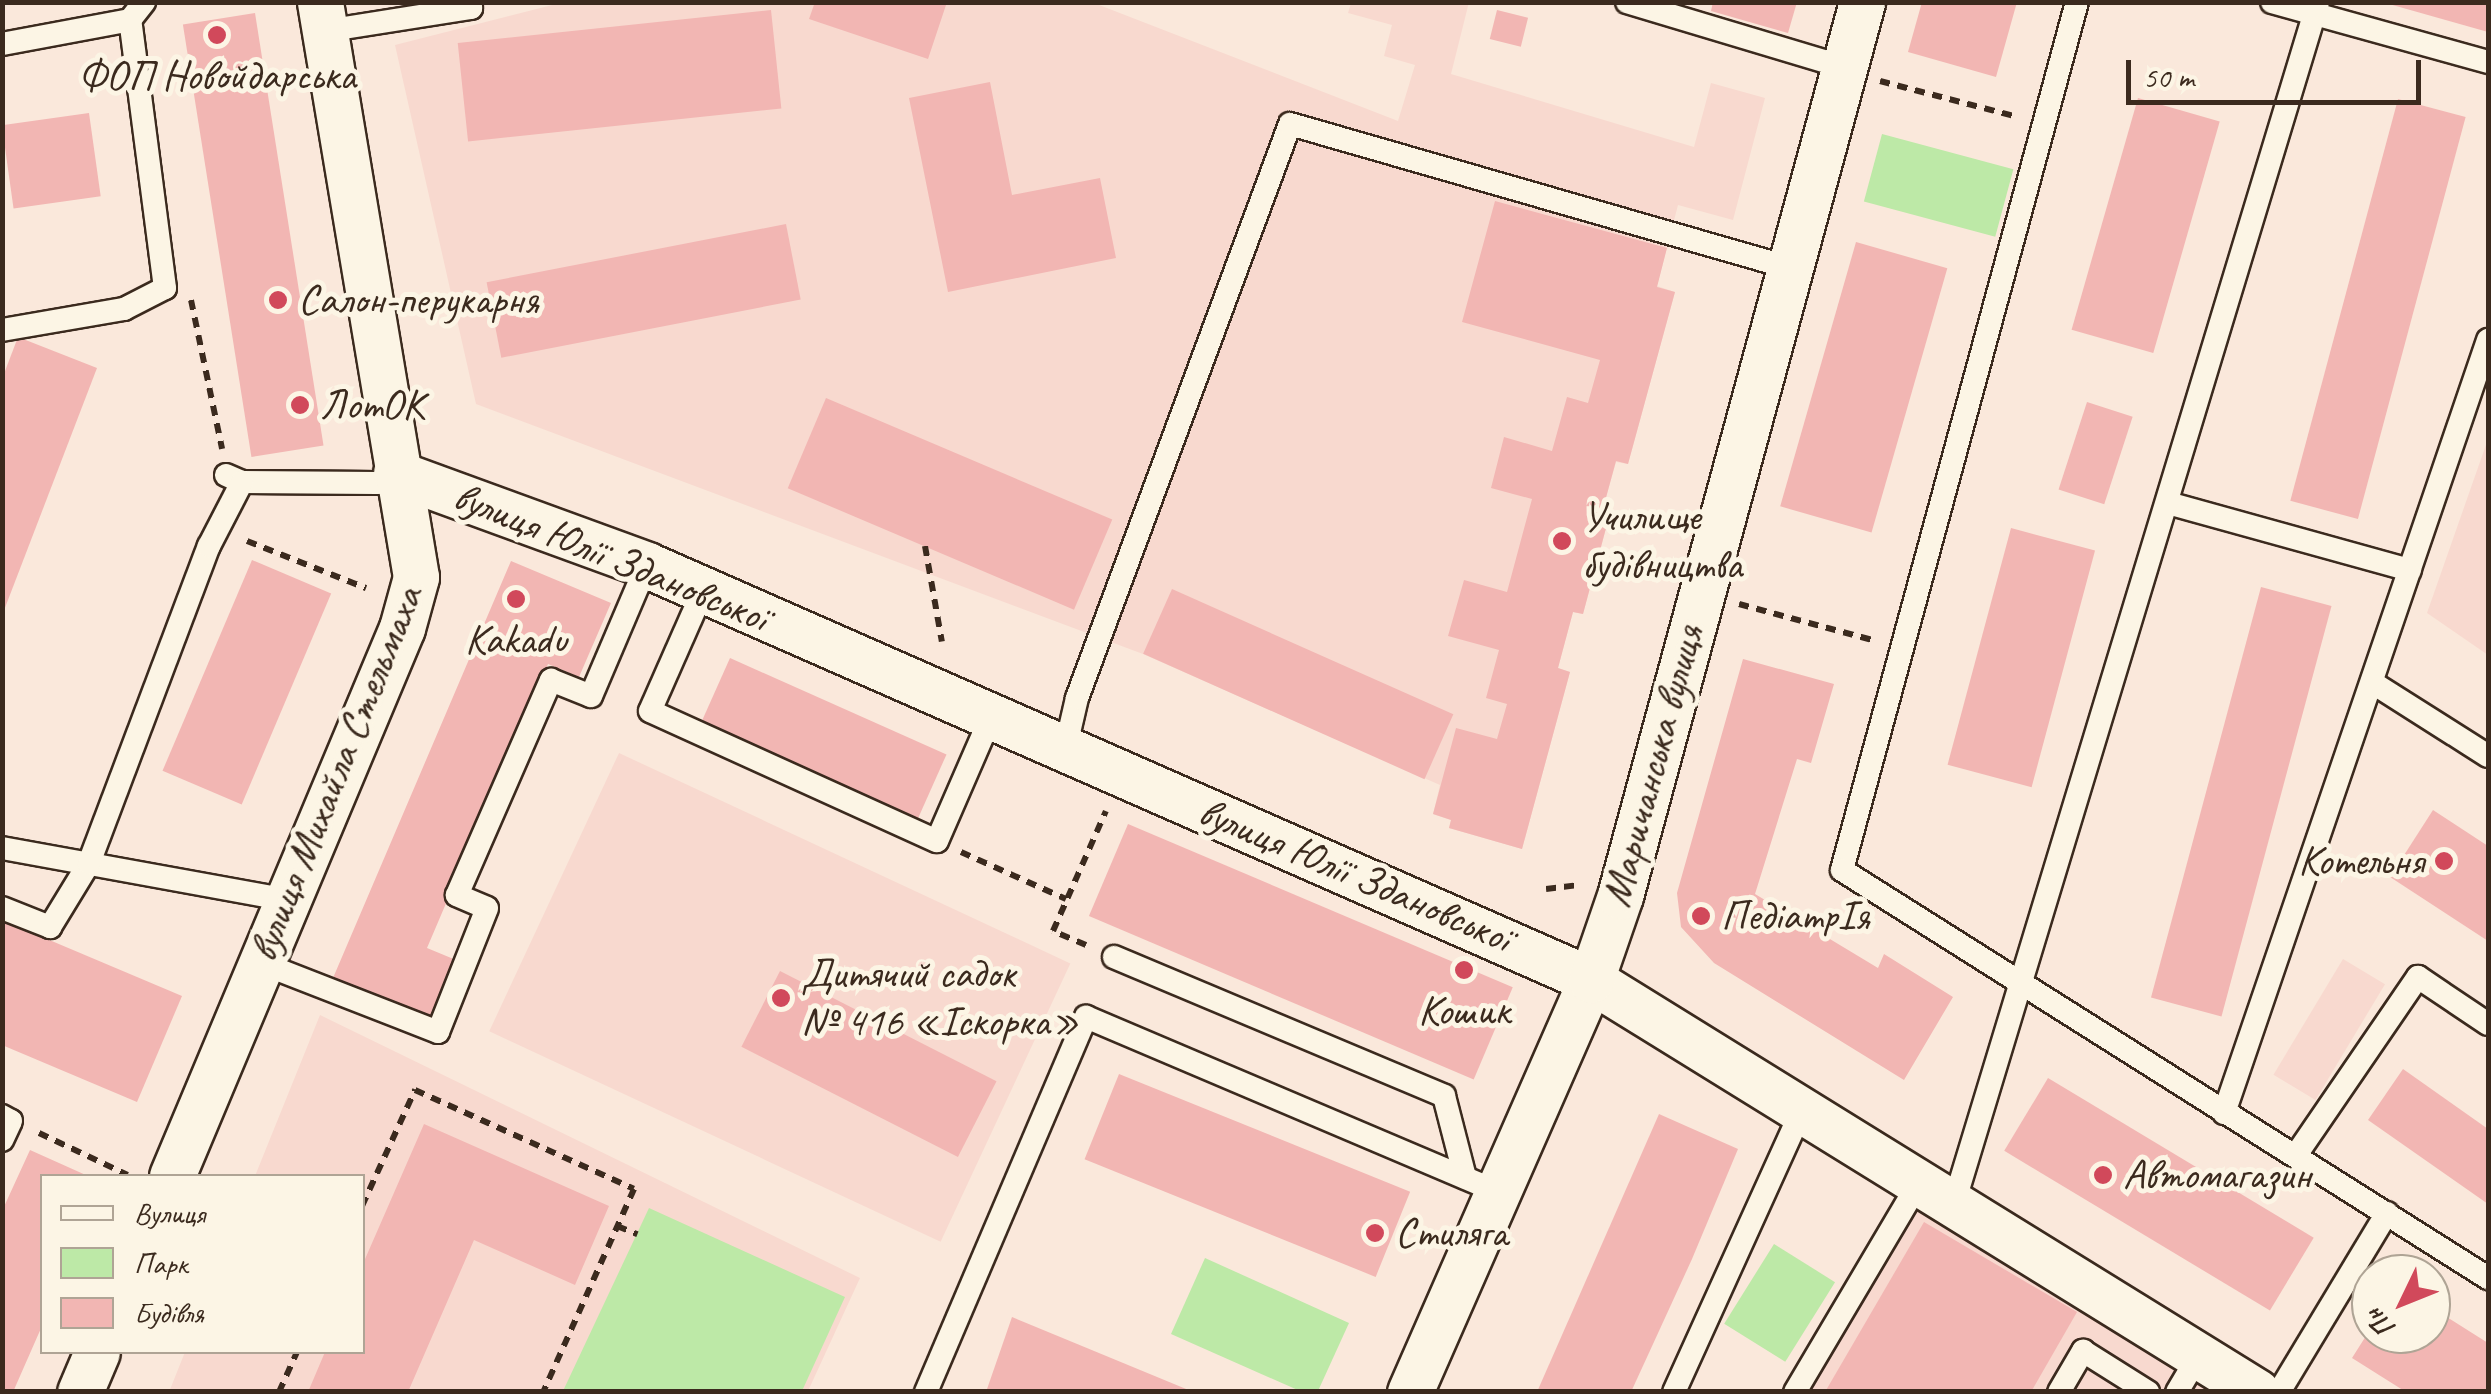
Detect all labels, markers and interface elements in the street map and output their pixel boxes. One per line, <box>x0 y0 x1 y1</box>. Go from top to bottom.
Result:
marker: ФОП Новойдарська <box>206 24 228 46</box>
scale bar <box>2131 40 2426 102</box>
place label: ФОП Новойдарська <box>78 51 356 101</box>
text: 50 m <box>2143 58 2194 96</box>
place label: Салон-перукарня <box>298 275 538 325</box>
marker: Салон-перукарня <box>267 289 289 311</box>
place label: ЛотОК <box>320 380 423 430</box>
marker: ЛотОК <box>289 394 311 416</box>
street label: вулиця Юлії Здановської <box>446 471 776 643</box>
place label: Училище будівництва <box>1582 492 1742 590</box>
marker: Училище будівництва <box>1551 530 1573 552</box>
street label: вулиця Михайла Стельмаха <box>240 584 432 964</box>
marker: Kakadu <box>505 588 527 610</box>
place label: Kakadu <box>465 615 567 665</box>
street label: Маричанська вулиця <box>1591 619 1715 913</box>
street label: вулиця Юлії Здановської <box>1191 786 1519 964</box>
place label: Котельня <box>2298 836 2424 886</box>
marker: Котельня <box>2433 850 2455 872</box>
place label: ПедіатрІя <box>1721 891 1870 941</box>
marker: ПедіатрІя <box>1690 905 1712 927</box>
place label: Дитячий садок № 416 «Іскорка» <box>801 949 1079 1048</box>
marker: Кошик <box>1453 959 1475 981</box>
place label: Кошик <box>1418 986 1510 1036</box>
marker: Дитячий садок № 416 «Іскорка» <box>770 987 792 1009</box>
place label: Автомагазин <box>2123 1150 2311 1200</box>
marker: Автомагазин <box>2092 1164 2114 1186</box>
legend <box>40 1174 365 1354</box>
text: Вулиця <box>134 1194 205 1232</box>
place label: Стиляга <box>1395 1208 1507 1258</box>
marker: Стиляга <box>1364 1222 1386 1244</box>
text: Парк <box>134 1244 188 1282</box>
north arrow <box>2351 1254 2451 1354</box>
text: Будівля <box>134 1294 204 1332</box>
text: Пн <box>2357 1301 2403 1346</box>

